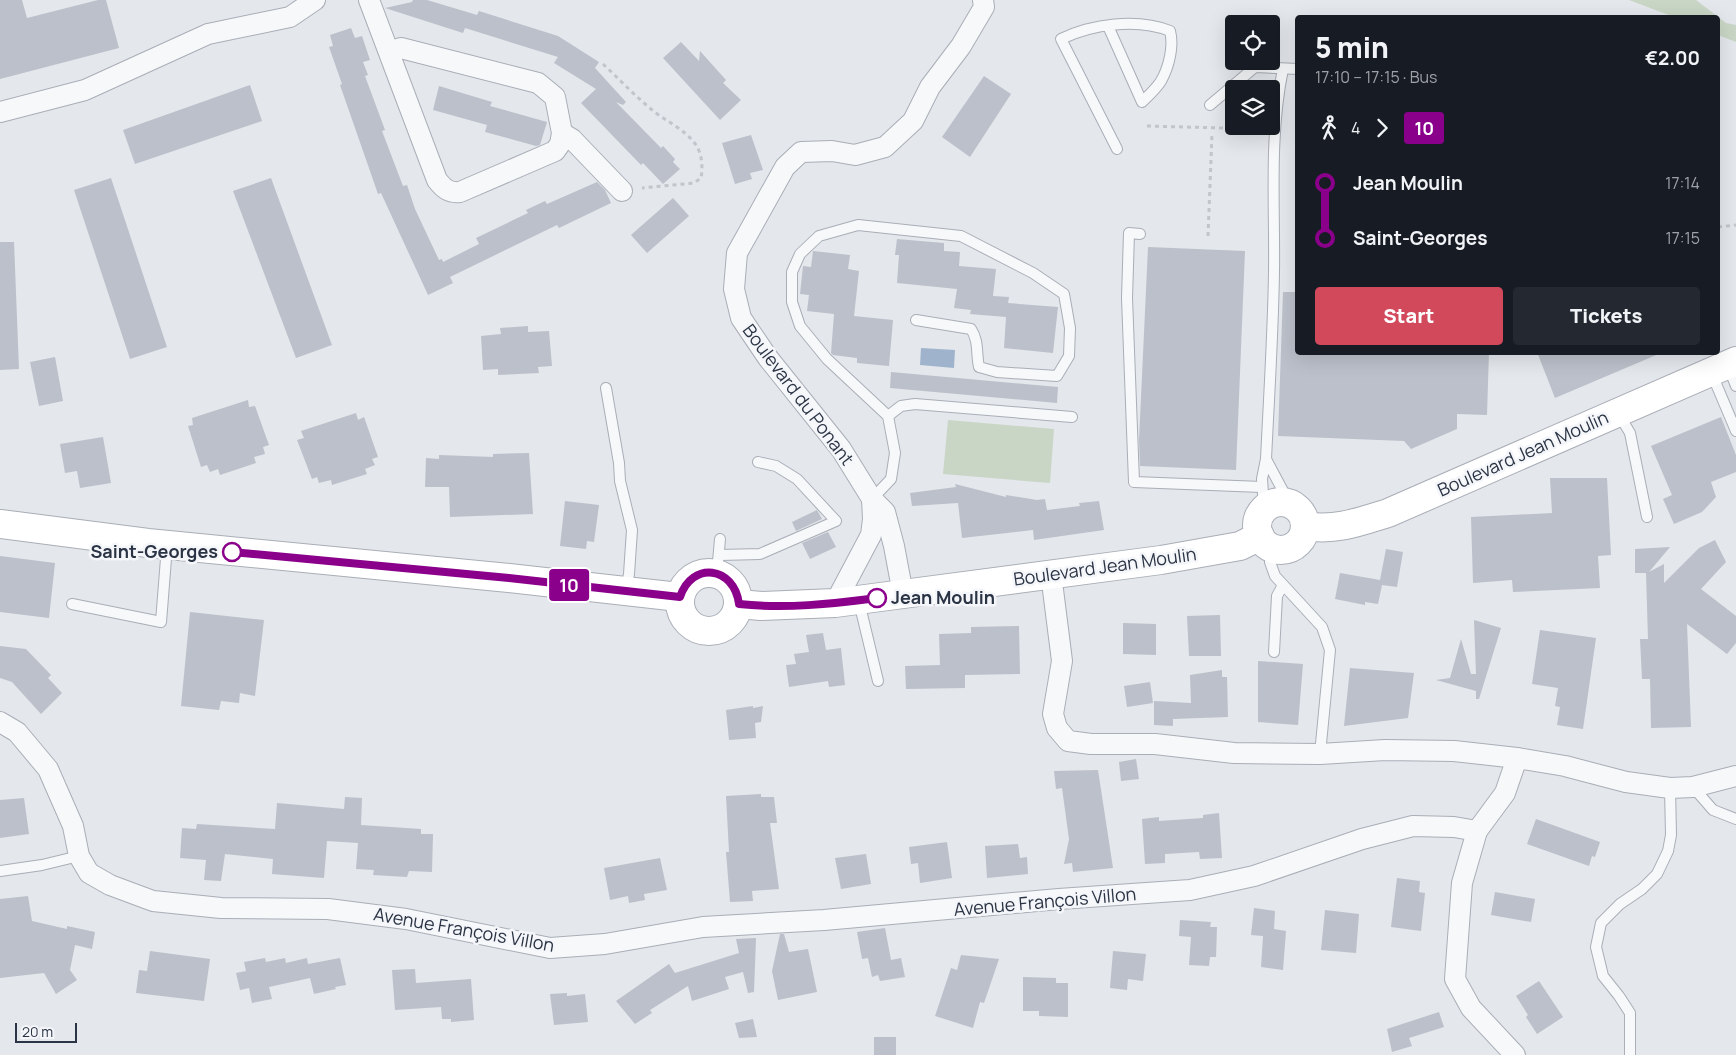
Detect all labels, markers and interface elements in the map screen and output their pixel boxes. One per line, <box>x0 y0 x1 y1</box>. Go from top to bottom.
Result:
map controls <box>1225 15 1280 135</box>
button: locate <box>1225 15 1280 70</box>
text: 5 min <box>1315 28 1389 66</box>
text: €2.00 <box>1645 45 1700 71</box>
text: 17:10 – 17:15 · Bus <box>1315 66 1437 88</box>
button: layers <box>1225 80 1280 135</box>
icon: walk <box>1315 114 1343 142</box>
icon: forward <box>1368 114 1396 142</box>
text: 10 <box>1414 116 1434 140</box>
text: 4 <box>1351 117 1360 139</box>
text: Jean Moulin <box>1353 170 1463 196</box>
text: 17:14 <box>1665 172 1700 194</box>
text: Saint-Georges <box>1353 225 1488 251</box>
text: 17:15 <box>1665 227 1700 249</box>
button: Start <box>1315 287 1503 345</box>
button: Tickets <box>1513 287 1700 345</box>
street label: Boulevard du Ponant <box>738 319 860 470</box>
street label: Boulevard Jean Moulin <box>1433 405 1612 502</box>
place label: Saint-Georges <box>91 539 218 563</box>
street label: Boulevard Jean Moulin <box>1012 541 1198 591</box>
marker: Saint-Georges <box>222 542 242 562</box>
line badge: 10 <box>546 569 592 601</box>
text: 10 <box>559 573 579 597</box>
place label: Jean Moulin <box>891 585 995 609</box>
marker: Jean Moulin <box>867 588 887 608</box>
street label: Avenue François Villon <box>953 881 1137 921</box>
street label: Avenue François Villon <box>372 901 556 957</box>
scale bar <box>15 1020 78 1043</box>
text: 20 m <box>22 1022 53 1041</box>

